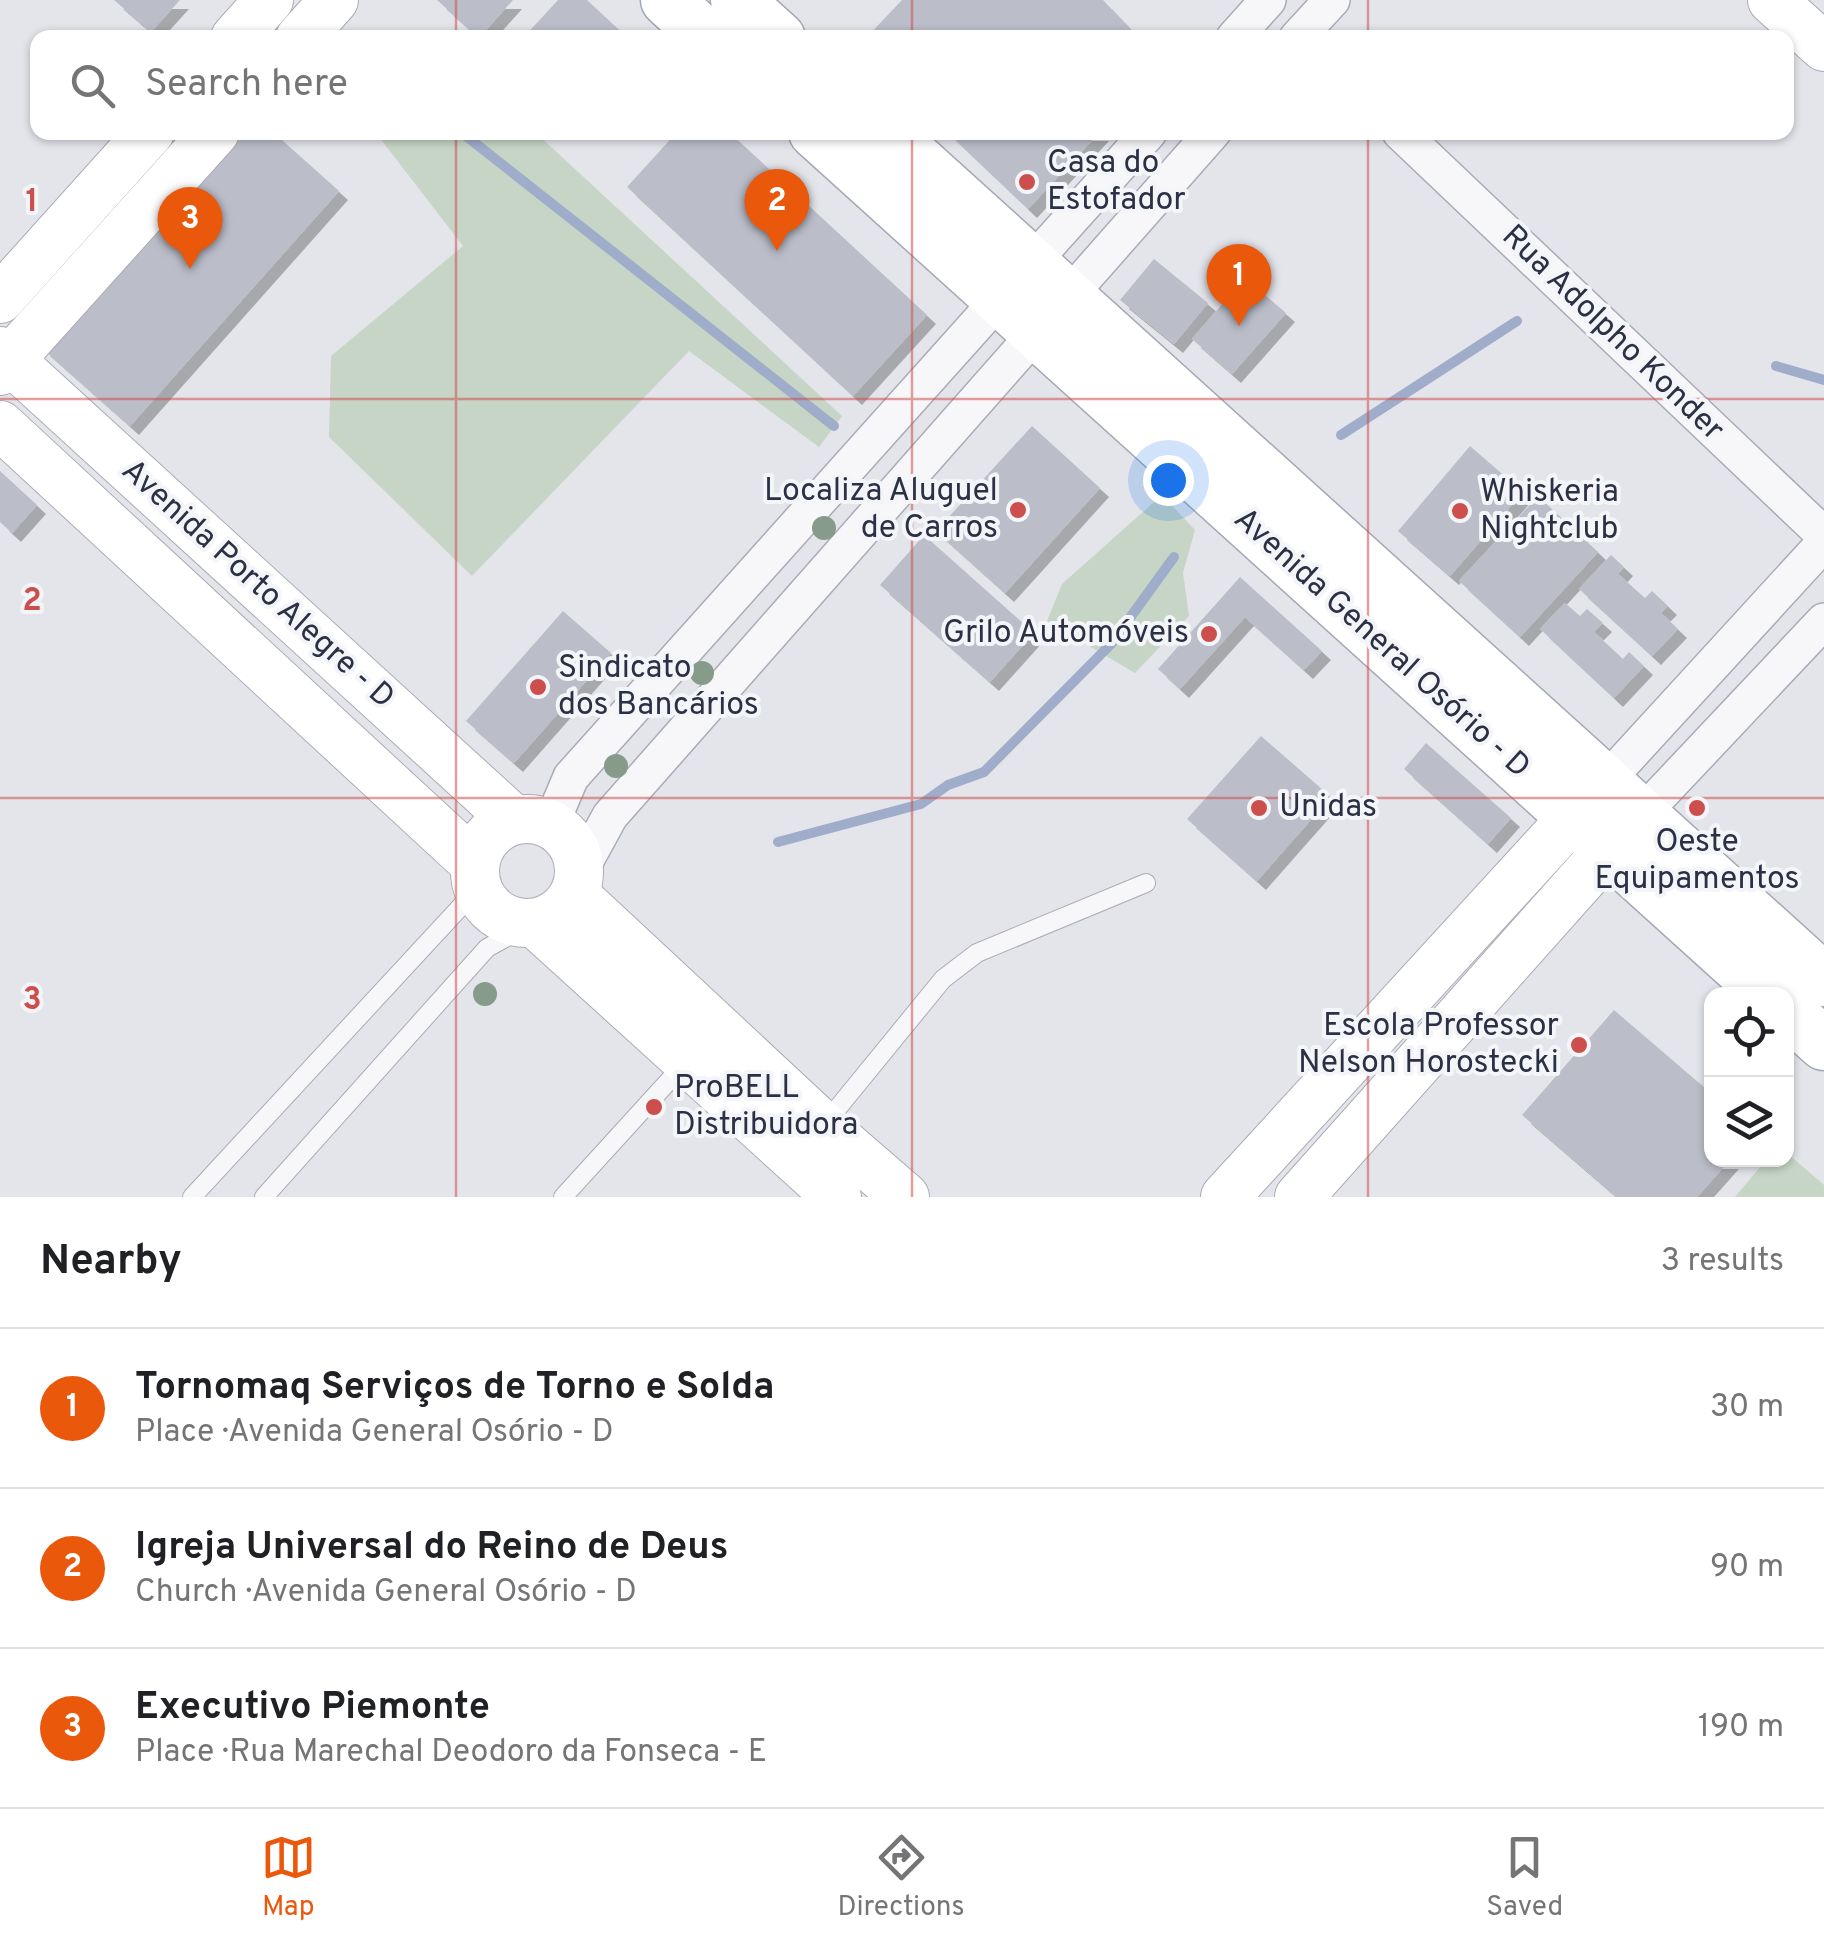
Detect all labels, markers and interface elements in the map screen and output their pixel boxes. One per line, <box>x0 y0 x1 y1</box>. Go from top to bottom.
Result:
search box <box>30 30 1794 140</box>
icon: search <box>65 58 120 113</box>
text: Search here <box>145 61 348 110</box>
place label: Casa do Estofador <box>1047 144 1186 221</box>
pin: 2 <box>744 168 810 251</box>
marker: Casa do Estofador <box>1016 171 1038 193</box>
text: 1 <box>26 183 38 223</box>
pin: 3 <box>158 186 222 269</box>
street label: Rua Adolpho Konder <box>1492 217 1732 451</box>
pin: 1 <box>1206 244 1272 326</box>
street label: Avenida Porto Alegre - D <box>112 452 402 718</box>
your location <box>1143 455 1194 506</box>
place label: Localiza Aluguel de Carros <box>764 472 998 549</box>
place label: Whiskeria Nightclub <box>1480 473 1619 550</box>
marker: Localiza Aluguel de Carros <box>1007 499 1029 521</box>
street label: Avenida General Osório - D <box>1224 500 1538 788</box>
marker: Whiskeria Nightclub <box>1449 500 1471 522</box>
text: 2 <box>22 582 42 622</box>
place label: Grilo Automóveis <box>943 614 1189 654</box>
marker: Grilo Automóveis <box>1198 623 1220 645</box>
place label: Sindicato dos Bancários <box>558 649 759 726</box>
marker: Sindicato dos Bancários <box>527 676 549 698</box>
place label: Unidas <box>1279 788 1377 828</box>
marker: Unidas <box>1248 797 1270 819</box>
marker: Oeste Equipamentos <box>1686 797 1708 819</box>
place label: Oeste Equipamentos <box>1595 823 1799 900</box>
text: 3 <box>22 981 42 1021</box>
map controls <box>1704 987 1794 1167</box>
button: locate <box>1704 987 1794 1077</box>
place label: Escola Professor Nelson Horostecki <box>1298 1007 1559 1084</box>
marker: Escola Professor Nelson Horostecki <box>1568 1034 1590 1056</box>
place label: ProBELL Distribuidora <box>674 1069 858 1146</box>
button: layers <box>1704 1077 1794 1167</box>
marker: ProBELL Distribuidora <box>643 1096 665 1118</box>
text: Nearby <box>40 1236 182 1289</box>
text: 3 results <box>1661 1242 1784 1282</box>
text: Tornomaq Serviços de Torno e Solda <box>135 1364 774 1413</box>
text: 1 <box>66 1388 79 1428</box>
text: 30 m <box>1710 1388 1784 1428</box>
text: Place · Avenida General Osório - D <box>135 1413 614 1453</box>
text: Igreja Universal do Reino de Deus <box>135 1524 729 1573</box>
text: 2 <box>63 1548 82 1588</box>
text: 90 m <box>1710 1548 1784 1588</box>
text: Church · Avenida General Osório - D <box>135 1573 637 1613</box>
text: Executivo Piemonte <box>135 1684 490 1733</box>
text: 3 <box>63 1708 82 1748</box>
text: 190 m <box>1698 1708 1784 1748</box>
text: Place · Rua Marechal Deodoro da Fonseca - E <box>135 1733 767 1773</box>
tab: Map <box>261 1830 316 1926</box>
tab: Directions <box>837 1830 965 1926</box>
tab: Saved <box>1486 1830 1563 1926</box>

